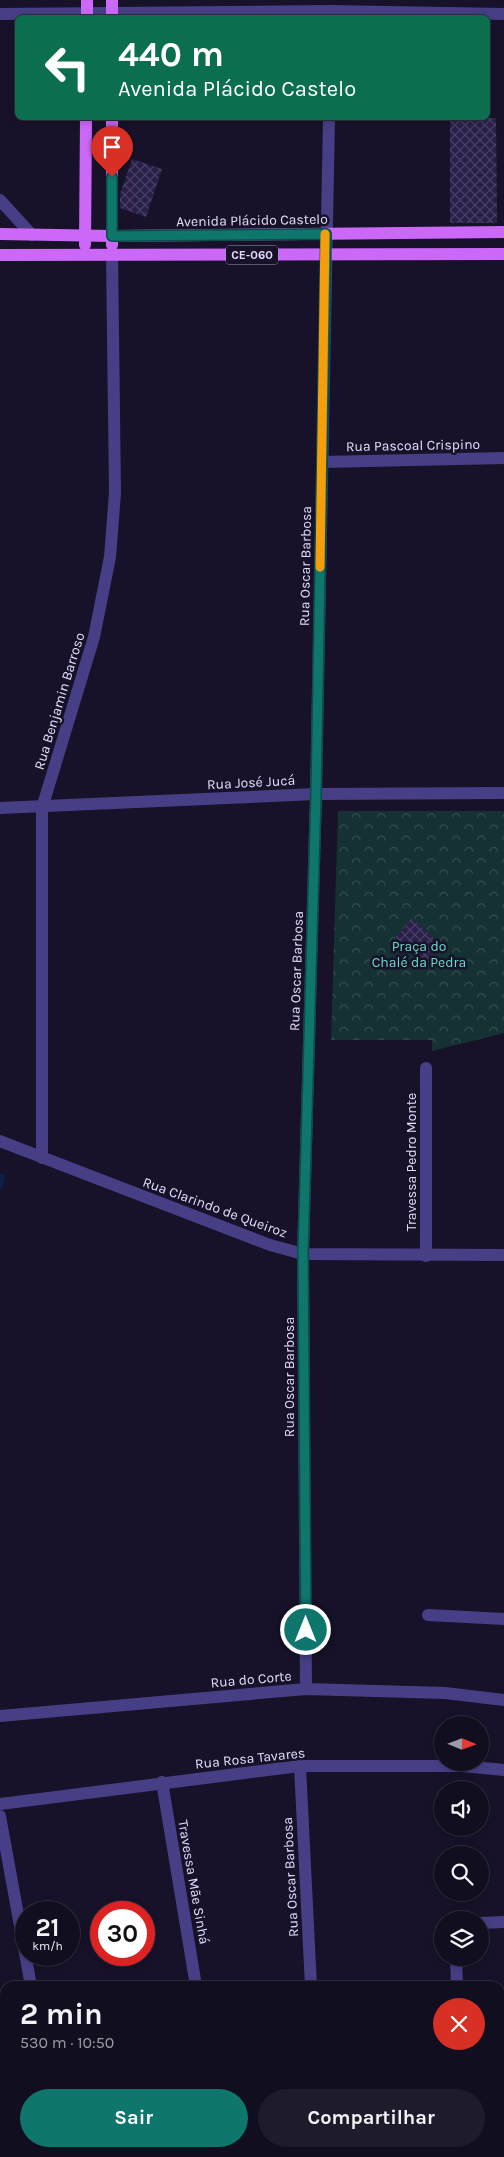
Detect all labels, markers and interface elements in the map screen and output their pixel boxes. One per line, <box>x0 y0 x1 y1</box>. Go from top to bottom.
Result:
text: 440 m <box>118 34 224 75</box>
icon: left <box>35 35 100 100</box>
text: Avenida Plácido Castelo <box>118 76 356 102</box>
pin <box>91 126 133 177</box>
icon: arrive <box>98 133 126 161</box>
street label: Avenida Plácido Castelo <box>176 211 328 230</box>
road number: CE-060 <box>226 246 278 264</box>
street label: Rua Pascoal Crispino <box>346 436 480 455</box>
street label: Rua Oscar Barbosa <box>296 506 315 626</box>
street label: Rua Benjamin Barroso <box>30 630 88 772</box>
street label: Rua José Jucá <box>206 772 296 793</box>
street label: Rua Oscar Barbosa <box>286 911 307 1031</box>
park label: Praça do Chalé da Pedra <box>372 938 466 971</box>
street label: Travessa Pedro Monte <box>403 1093 420 1231</box>
street label: Rua Clarindo de Queiroz <box>140 1173 289 1242</box>
street label: Rua Oscar Barbosa <box>281 1317 298 1437</box>
position arrow <box>279 1603 331 1655</box>
street label: Rua do Corte <box>210 1667 292 1692</box>
north arrow <box>434 1716 489 1771</box>
map controls <box>434 1716 489 1966</box>
street label: Rua Rosa Tavares <box>194 1744 306 1773</box>
button: sound <box>434 1781 489 1836</box>
street label: Rua Oscar Barbosa <box>279 1816 302 1937</box>
street label: Travessa Mãe Sinhá <box>174 1819 213 1946</box>
button: search <box>434 1846 489 1901</box>
speed limit sign: 30 <box>90 1901 155 1966</box>
button: layers <box>434 1911 489 1966</box>
text: 21 <box>35 1913 60 1942</box>
text: km/h <box>32 1939 63 1953</box>
text: 2 min <box>20 1996 103 2032</box>
button: close <box>433 1998 485 2050</box>
text: 530 m · 10:50 <box>20 2033 114 2052</box>
button: Sair <box>20 2089 248 2147</box>
button: Compartilhar <box>258 2089 485 2147</box>

